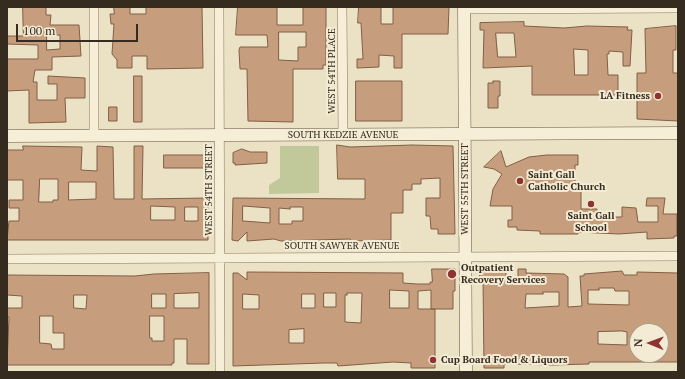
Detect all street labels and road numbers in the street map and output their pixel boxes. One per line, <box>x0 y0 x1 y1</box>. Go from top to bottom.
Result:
street label: WEST 54TH PLACE <box>326 28 338 114</box>
street label: SOUTH KEDZIE AVENUE <box>288 129 398 141</box>
street label: WEST 55TH STREET <box>459 143 471 235</box>
street label: WEST 54TH STREET <box>203 144 215 236</box>
street label: SOUTH SAWYER AVENUE <box>284 240 400 252</box>

